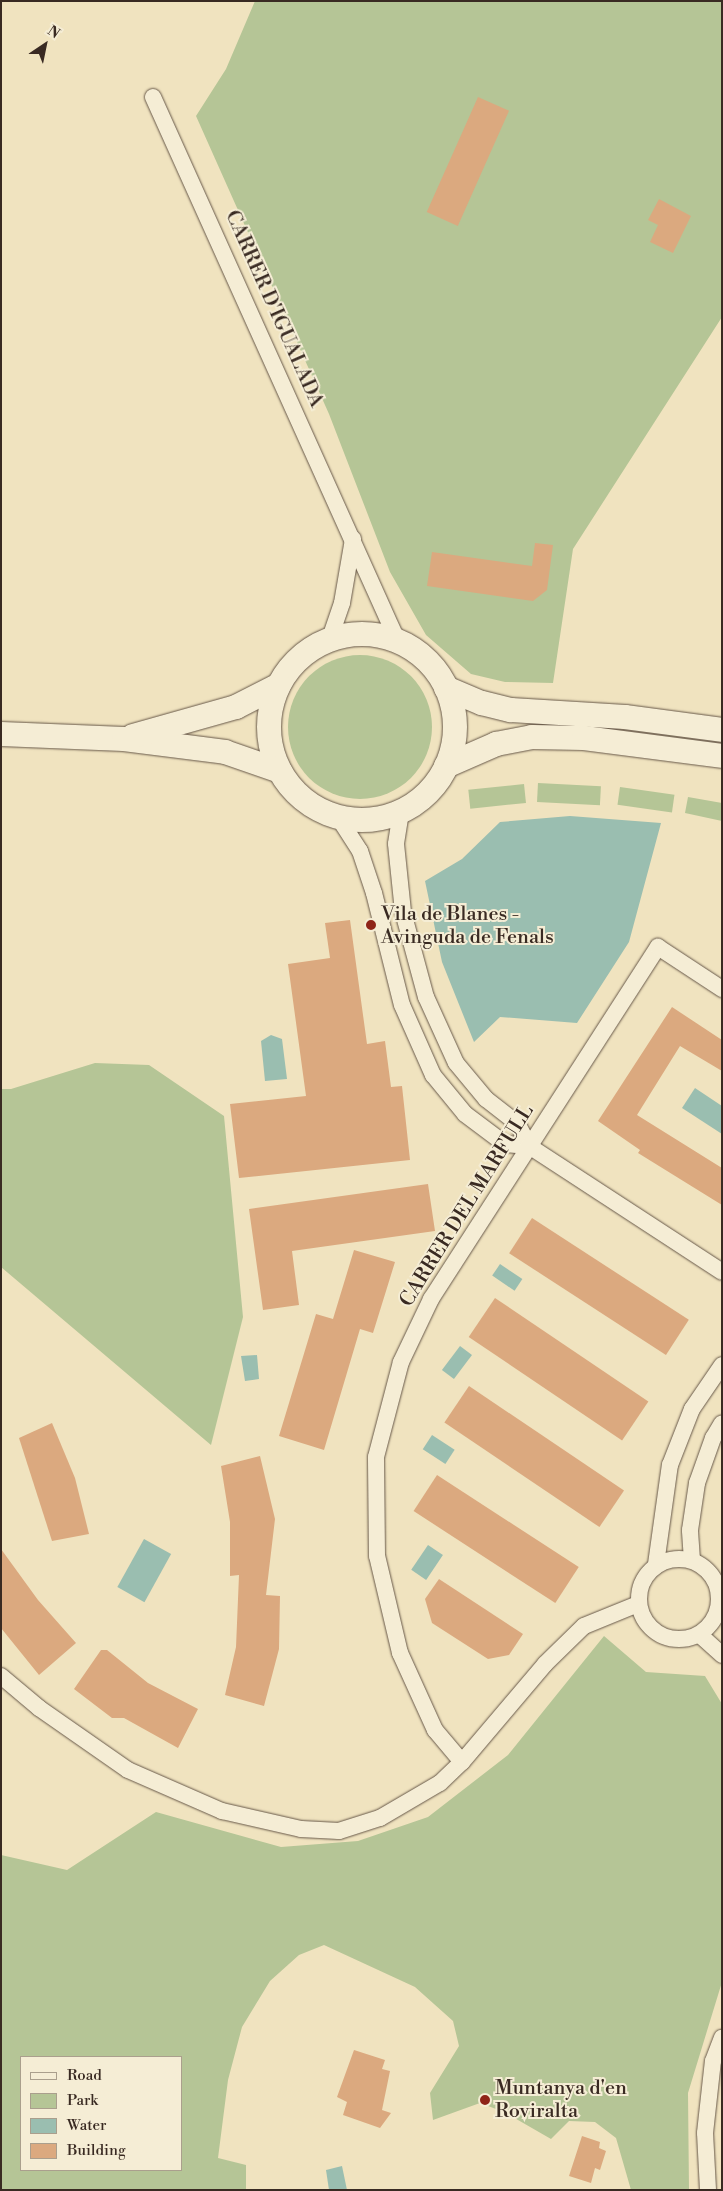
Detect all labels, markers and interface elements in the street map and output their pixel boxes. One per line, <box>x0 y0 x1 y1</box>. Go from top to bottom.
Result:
north arrow <box>20 20 70 70</box>
text: N <box>44 22 63 43</box>
street label: CARRER D'IGUALADA <box>220 207 328 411</box>
place label: Vila de Blanes - Avinguda de Fenals <box>381 902 554 949</box>
marker: Vila de Blanes - Avinguda de Fenals <box>365 919 377 931</box>
street label: CARRER DEL MARFULL <box>395 1101 539 1311</box>
legend <box>20 2056 182 2171</box>
text: Road <box>67 2066 102 2085</box>
place label: Muntanya d'en Roviralta <box>495 2076 627 2123</box>
text: Park <box>67 2091 98 2110</box>
marker: Muntanya d'en Roviralta <box>479 2094 491 2106</box>
text: Water <box>67 2116 106 2135</box>
text: Building <box>67 2141 126 2160</box>

